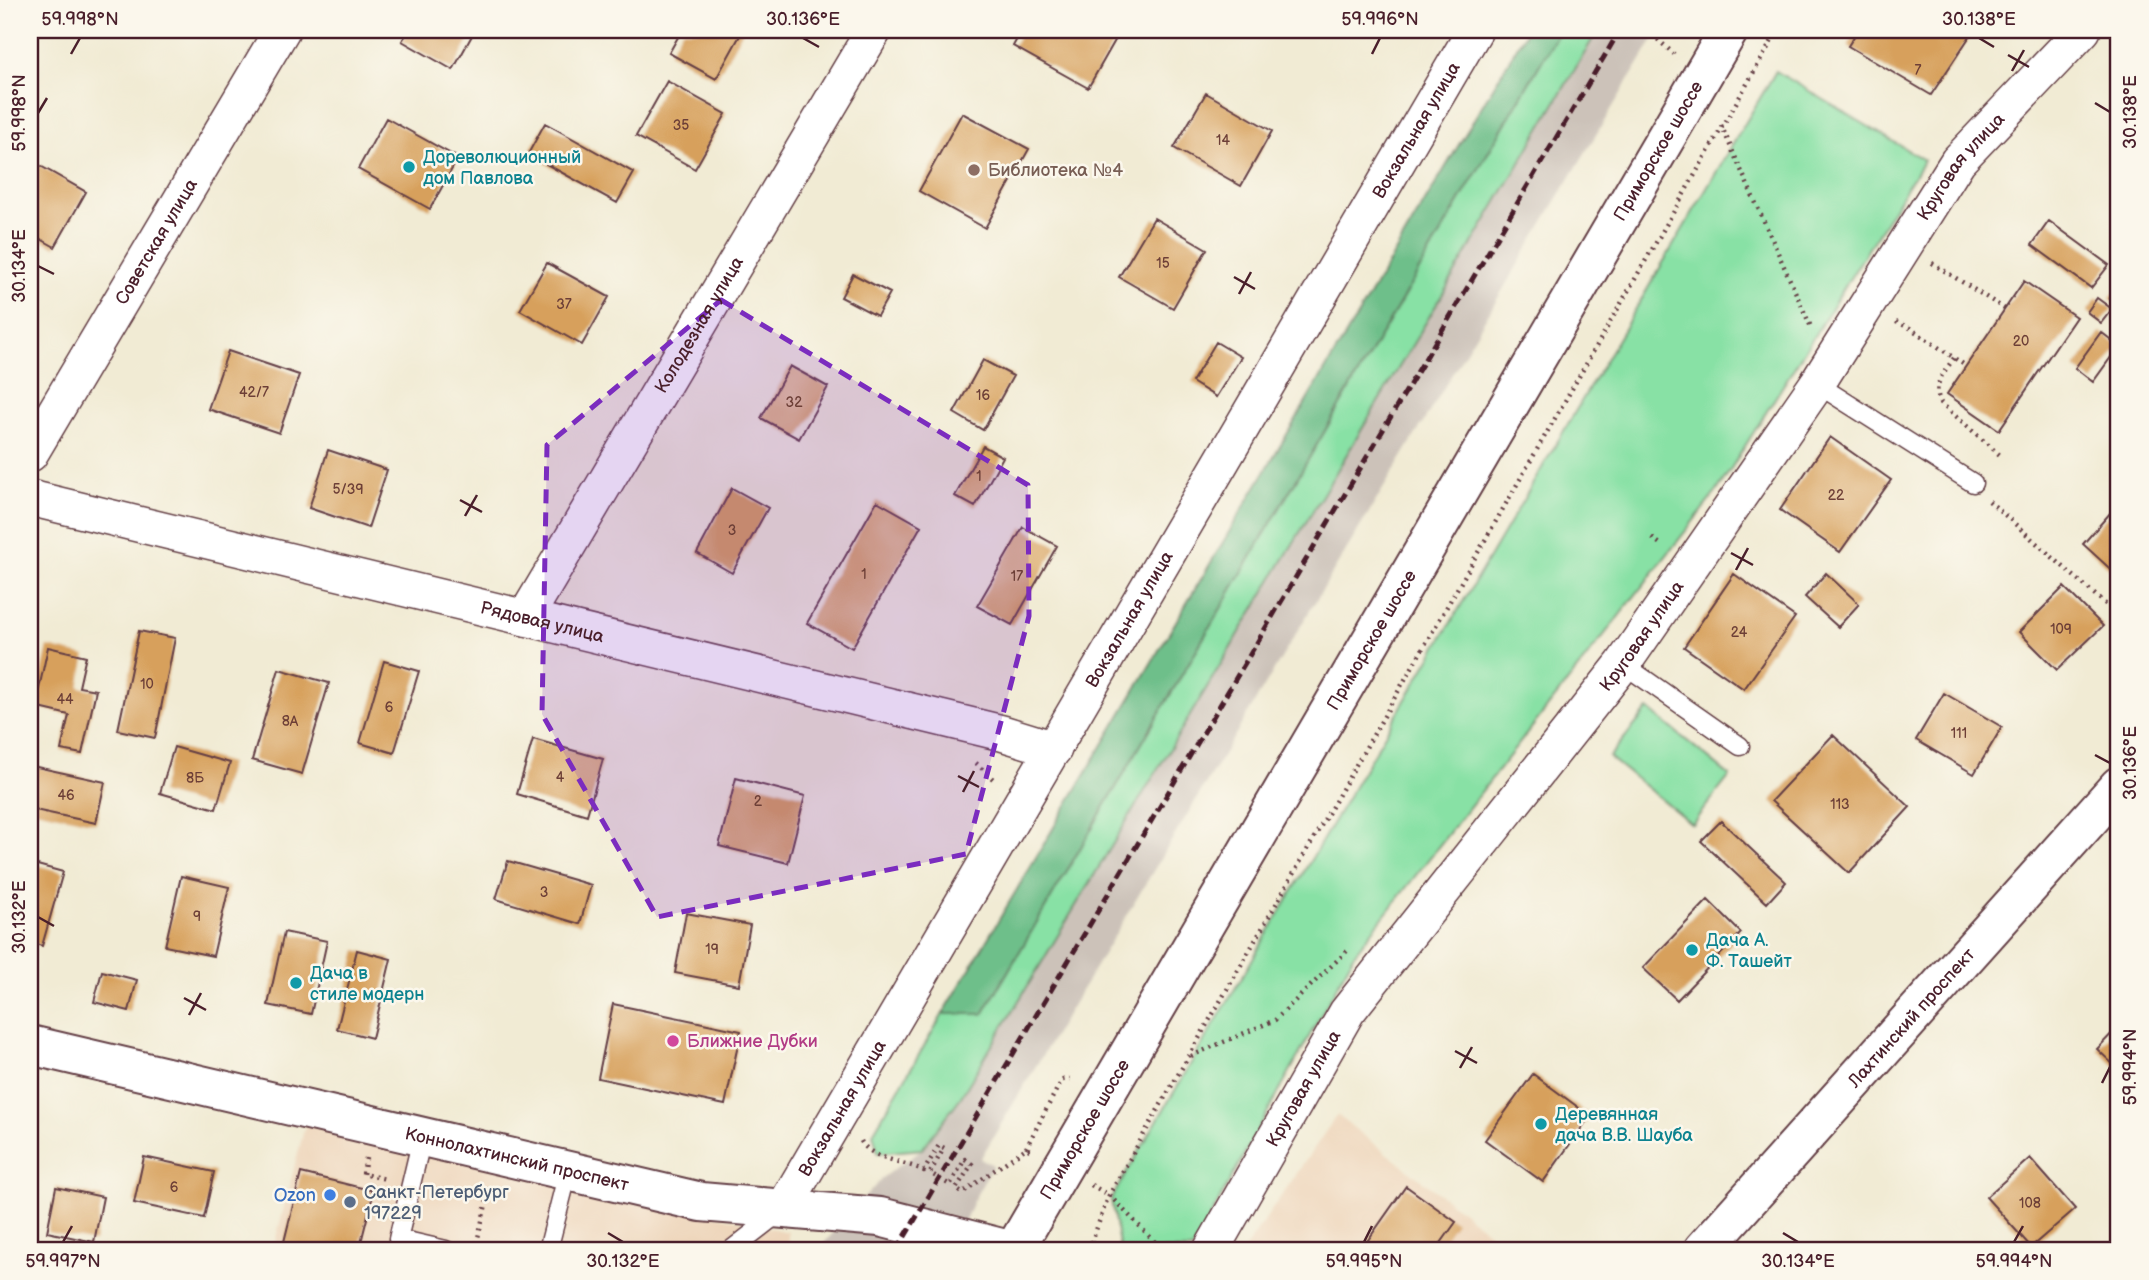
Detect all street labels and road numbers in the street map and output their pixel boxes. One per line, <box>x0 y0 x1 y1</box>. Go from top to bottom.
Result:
street label: Вокзальная улица <box>1368 58 1465 202</box>
street label: Приморское шоссе <box>1609 77 1707 225</box>
street label: Круговая улица <box>1913 108 2009 224</box>
street label: Советская улица <box>111 175 202 308</box>
street label: Колодезная улица <box>650 252 748 397</box>
street label: Вокзальная улица <box>1081 547 1178 691</box>
street label: Приморское шоссе <box>1322 566 1421 714</box>
street label: Круговая улица <box>1595 576 1688 695</box>
street label: Рядовая улица <box>478 597 607 647</box>
street label: Лахтинский проспект <box>1843 943 1980 1092</box>
street label: Круговая улица <box>1262 1026 1345 1151</box>
street label: Вокзальная улица <box>794 1036 891 1180</box>
street label: Приморское шоссе <box>1036 1055 1134 1203</box>
street label: Коннолахтинский проспект <box>403 1123 631 1195</box>

